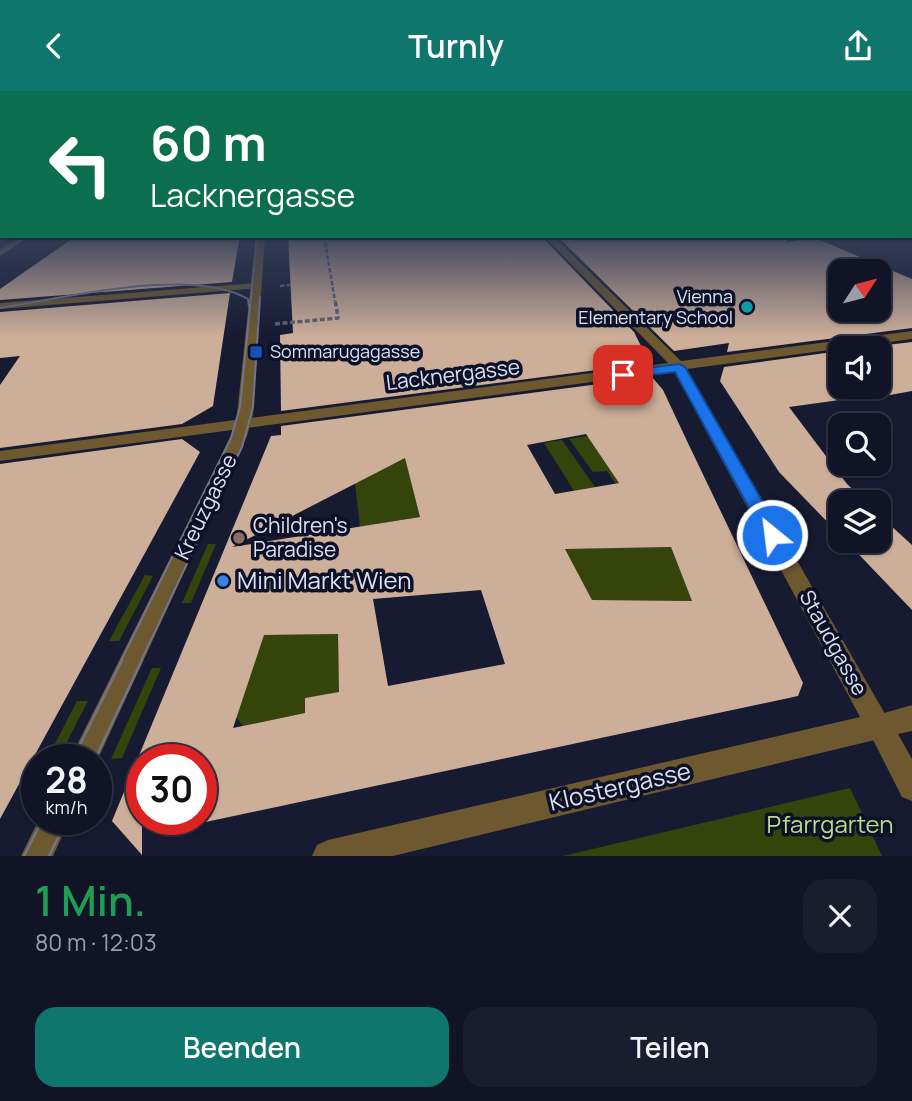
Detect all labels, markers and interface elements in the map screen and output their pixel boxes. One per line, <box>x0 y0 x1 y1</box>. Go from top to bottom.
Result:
text: Turnly <box>408 24 504 68</box>
icon: back <box>35 27 73 65</box>
icon: share <box>839 27 877 65</box>
text: 60 m <box>150 109 267 176</box>
icon: left <box>35 119 126 210</box>
text: Lacknergasse <box>150 173 355 217</box>
north arrow <box>828 259 891 322</box>
map controls <box>828 259 891 553</box>
place label: Vienna Elementary School <box>578 284 733 329</box>
marker: Vienna Elementary School <box>739 299 755 315</box>
button: sound <box>828 336 891 399</box>
place label: Sommarugagasse <box>270 339 420 363</box>
marker: Sommarugagasse <box>248 344 264 360</box>
pin <box>593 345 653 405</box>
street label: Lacknergasse <box>384 352 521 396</box>
icon: arrive <box>604 356 642 394</box>
button: search <box>828 413 891 476</box>
street label: Kreuzgasse <box>168 449 243 564</box>
button: layers <box>828 490 891 553</box>
position arrow <box>735 498 809 572</box>
place label: Children's Paradise <box>253 511 348 563</box>
marker: Children's Paradise <box>231 530 247 546</box>
place label: Mini Markt Wien <box>237 563 411 596</box>
marker: Mini Markt Wien <box>215 573 231 589</box>
street label: Staudgasse <box>793 585 874 700</box>
speed limit sign: 30 <box>126 744 217 835</box>
street label: Klostergasse <box>545 753 694 818</box>
text: 28 <box>45 756 88 804</box>
text: km/h <box>46 795 87 819</box>
park label: Pfarrgarten <box>766 807 894 840</box>
text: 1 Min. <box>35 871 146 929</box>
button: close <box>803 879 877 953</box>
text: 80 m · 12:03 <box>35 926 157 958</box>
button: Beenden <box>35 1007 449 1087</box>
button: Teilen <box>463 1007 877 1087</box>

